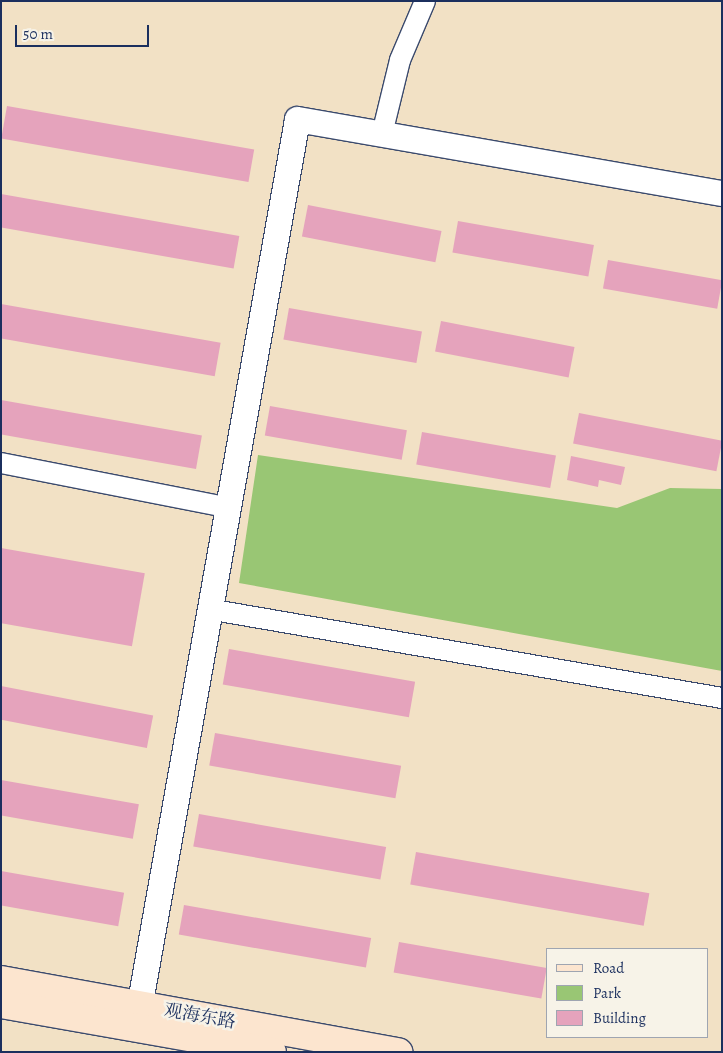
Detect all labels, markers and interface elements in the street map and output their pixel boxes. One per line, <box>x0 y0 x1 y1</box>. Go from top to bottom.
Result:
scale bar <box>18 15 151 47</box>
text: 50 m <box>23 24 53 44</box>
legend <box>546 948 708 1038</box>
text: Road <box>593 958 624 978</box>
text: Park <box>593 983 621 1003</box>
street label: 观海东路 <box>163 999 237 1033</box>
text: Building <box>593 1008 646 1028</box>

